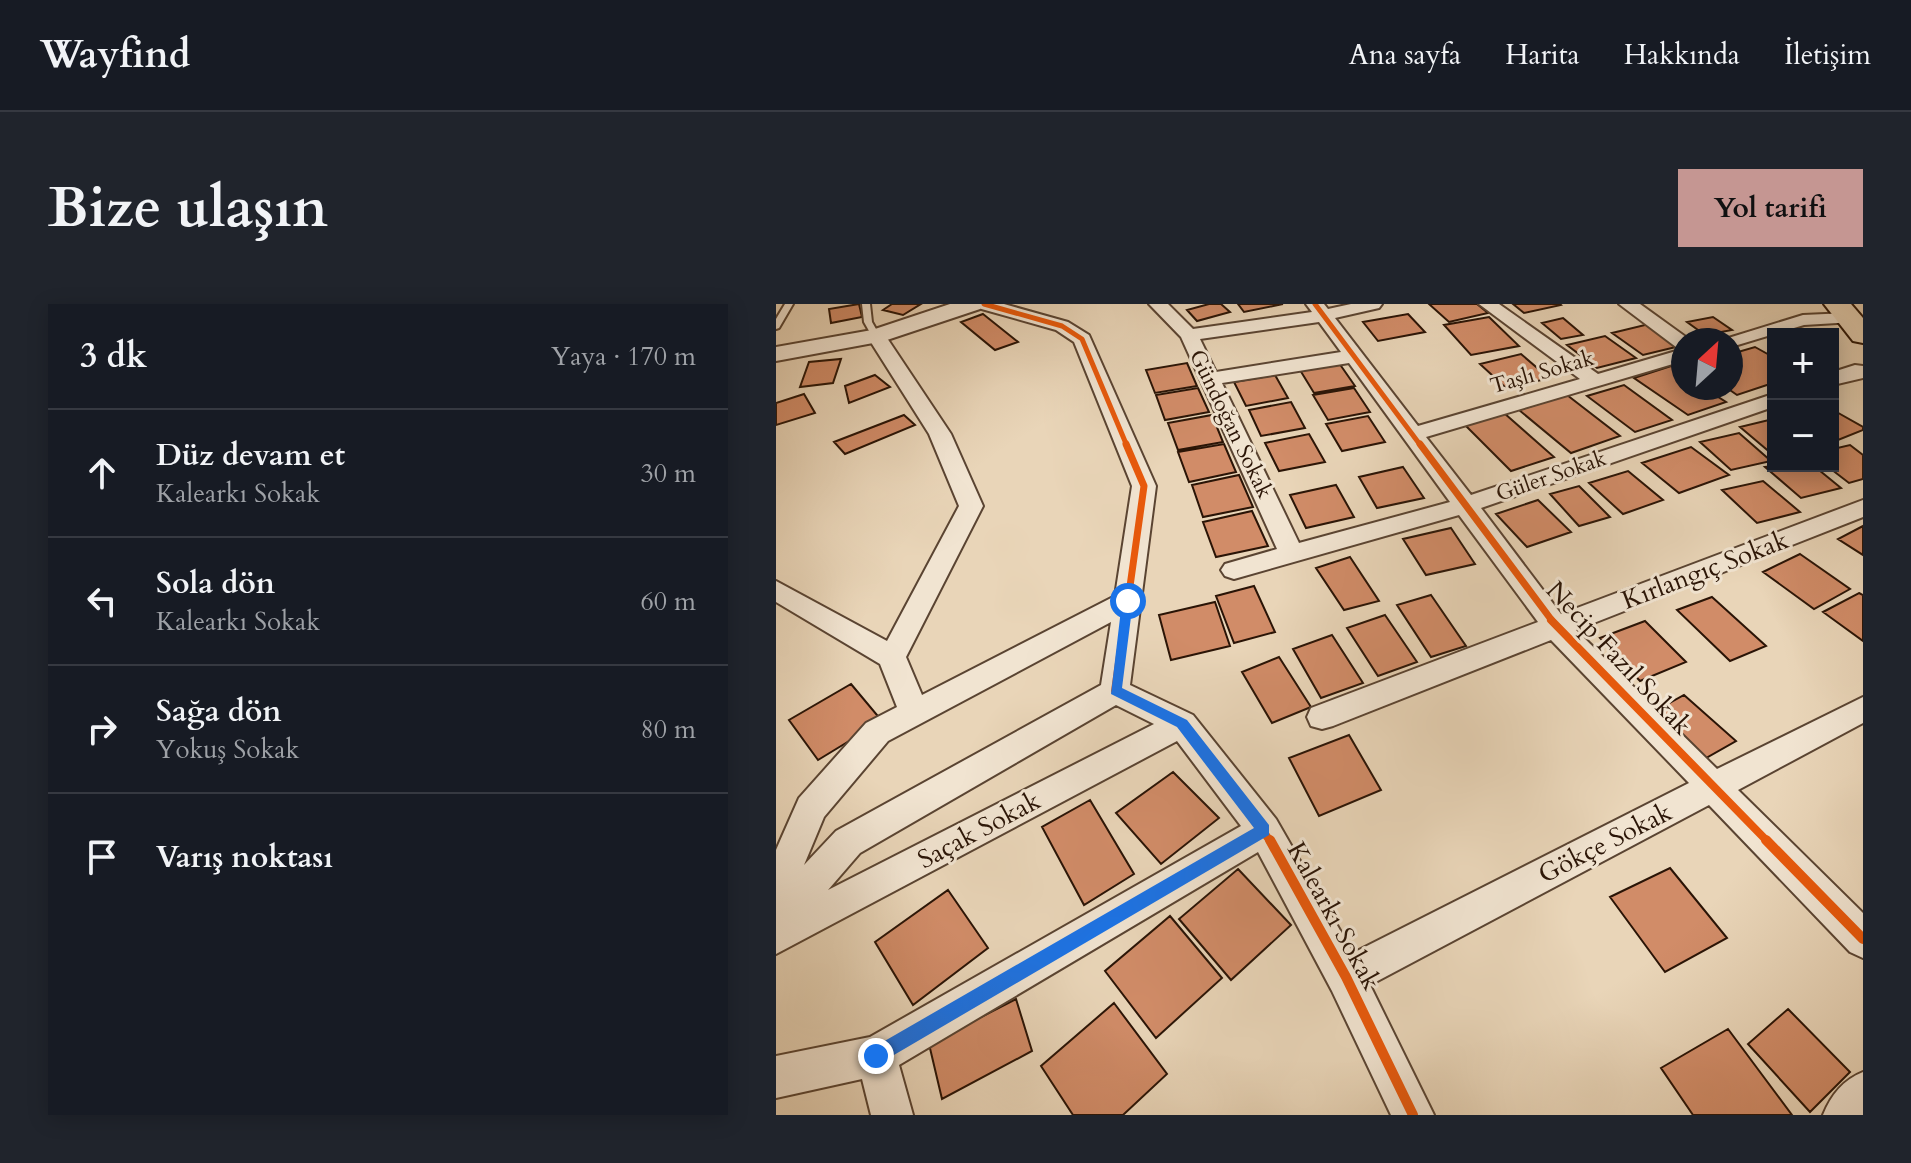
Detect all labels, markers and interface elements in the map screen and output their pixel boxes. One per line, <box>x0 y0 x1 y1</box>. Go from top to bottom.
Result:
text: Wayfind <box>40 29 190 81</box>
text: Ana sayfa <box>1349 36 1461 74</box>
text: Harita <box>1505 36 1580 74</box>
text: Hakkında <box>1624 36 1740 74</box>
text: İletişim <box>1784 36 1871 74</box>
button: Yol tarifi <box>1678 169 1863 247</box>
text: Bize ulaşın <box>48 171 328 246</box>
north arrow <box>1671 328 1743 400</box>
map controls <box>1767 328 1839 472</box>
button: + <box>1767 328 1839 400</box>
text: 3 dk <box>80 333 147 379</box>
text: Yaya · 170 m <box>551 339 696 374</box>
street label: Taşlı Sokak <box>1487 343 1598 401</box>
street label: Gündoğan Sokak <box>1182 345 1280 503</box>
button: − <box>1767 400 1839 472</box>
text: Düz devam et <box>156 435 345 476</box>
street label: Güler Sokak <box>1492 443 1610 509</box>
icon: ahead <box>80 451 124 495</box>
text: 30 m <box>640 456 696 491</box>
text: Kalearkı Sokak <box>156 476 320 511</box>
street label: Kırlangıç Sokak <box>1617 522 1793 618</box>
text: Sola dön <box>156 563 275 604</box>
street label: Necip Fazıl Sokak <box>1538 573 1700 743</box>
icon: left <box>80 579 124 623</box>
route start <box>1110 583 1146 619</box>
text: 60 m <box>640 584 696 619</box>
text: Kalearkı Sokak <box>156 604 320 639</box>
text: Sağa dön <box>156 691 282 732</box>
icon: right <box>80 707 124 751</box>
text: 80 m <box>640 712 696 747</box>
text: Yokuş Sokak <box>156 732 299 767</box>
street label: Saçak Sokak <box>911 783 1047 877</box>
street label: Gökçe Sokak <box>1532 794 1678 892</box>
icon: arrive <box>80 835 124 879</box>
street label: Kalearkı Sokak <box>1279 836 1389 996</box>
text: Varış noktası <box>156 837 333 878</box>
route end <box>858 1038 894 1074</box>

